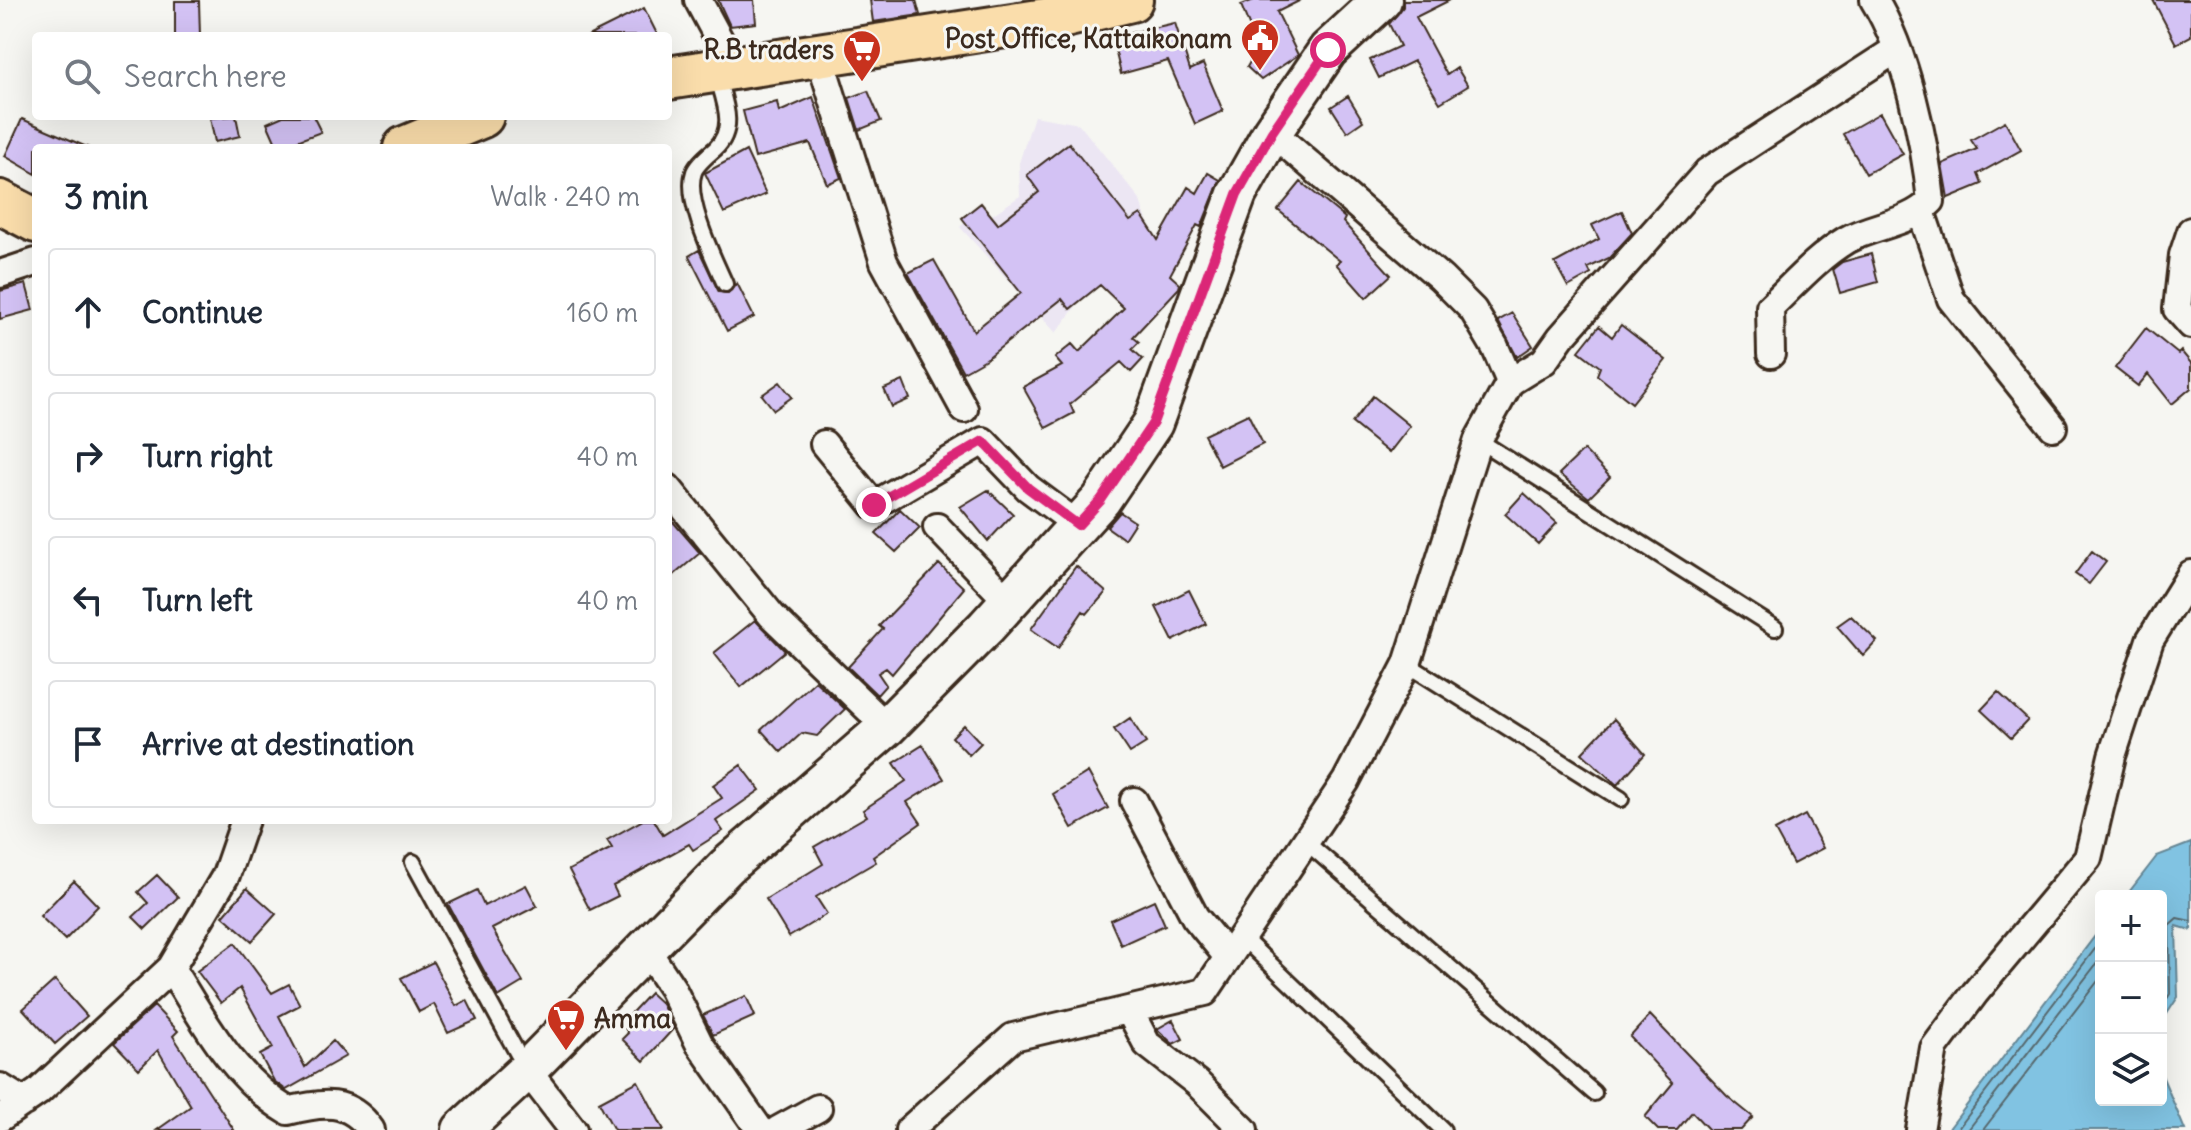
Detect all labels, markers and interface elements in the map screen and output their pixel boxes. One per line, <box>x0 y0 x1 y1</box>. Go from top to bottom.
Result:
public building icon: Post Office, Kattaikonam <box>1239 17 1281 72</box>
place label: Post Office, Kattaikonam <box>945 22 1232 55</box>
supermarket icon: R.B traders <box>841 28 883 83</box>
search box <box>32 32 672 120</box>
route start <box>1310 32 1346 68</box>
place label: R.B traders <box>703 33 834 66</box>
icon: search <box>60 54 104 98</box>
text: Search here <box>124 57 287 95</box>
text: 3 min <box>64 175 149 218</box>
text: Walk · 240 m <box>490 180 640 213</box>
icon: ahead <box>66 290 110 334</box>
text: Continue <box>142 293 263 331</box>
text: 160 m <box>567 296 638 329</box>
icon: right <box>66 434 110 478</box>
text: Turn right <box>142 437 273 475</box>
text: 40 m <box>577 440 638 473</box>
route end <box>856 487 892 523</box>
icon: left <box>66 578 110 622</box>
text: Turn left <box>142 581 253 619</box>
text: 40 m <box>577 584 638 617</box>
icon: arrive <box>66 722 110 766</box>
text: Arrive at destination <box>142 725 414 763</box>
map controls <box>2095 890 2167 1106</box>
button: + <box>2095 890 2167 962</box>
button: − <box>2095 962 2167 1034</box>
supermarket icon: Amma <box>545 997 587 1052</box>
place label: Amma <box>594 1002 671 1035</box>
button: layers <box>2095 1034 2167 1106</box>

